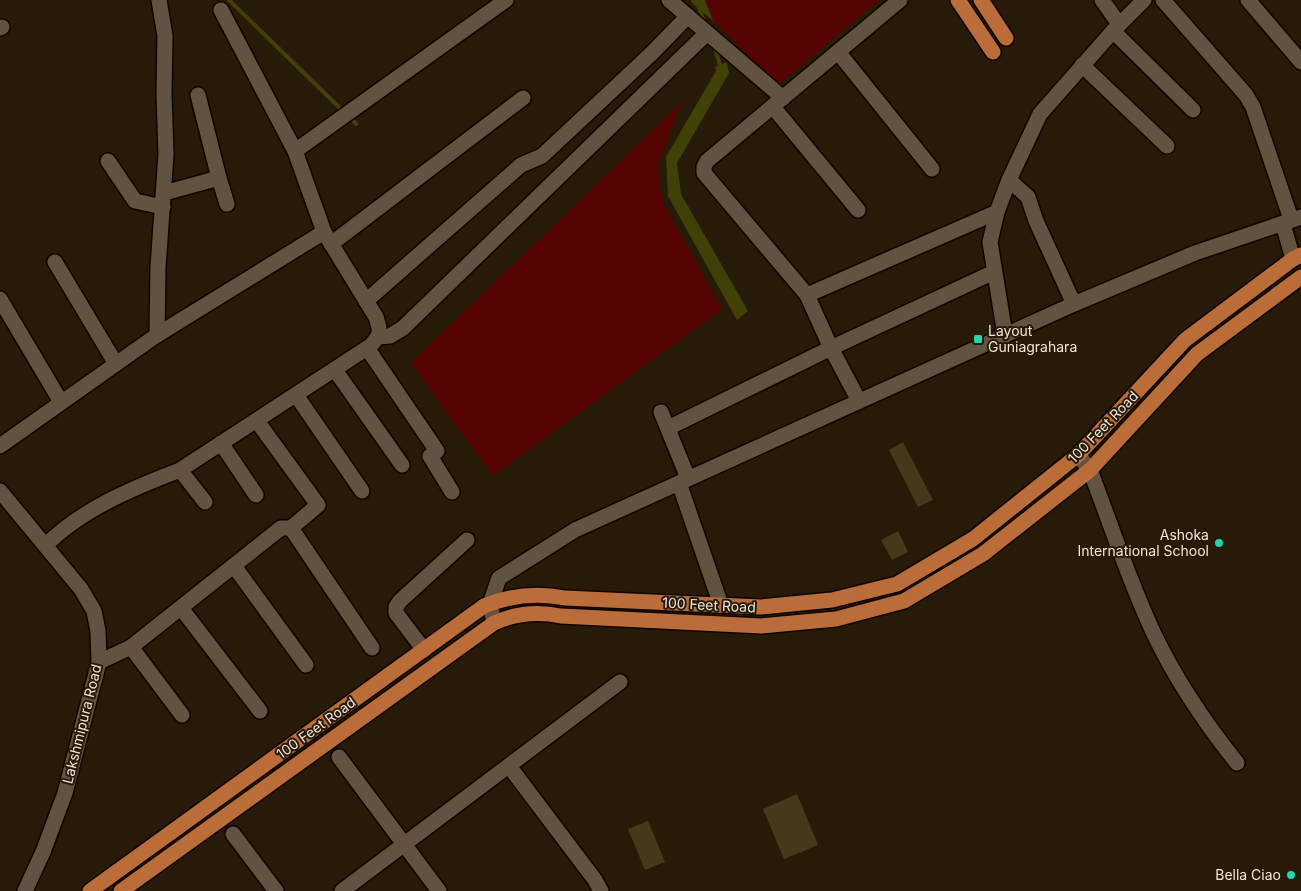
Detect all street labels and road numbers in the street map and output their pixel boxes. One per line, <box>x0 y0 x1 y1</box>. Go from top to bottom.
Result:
street label: 100 Feet Road <box>1064 387 1141 466</box>
street label: 100 Feet Road <box>662 594 756 615</box>
street label: Lakshmipura Road <box>58 662 105 785</box>
street label: 100 Feet Road <box>273 693 359 762</box>

